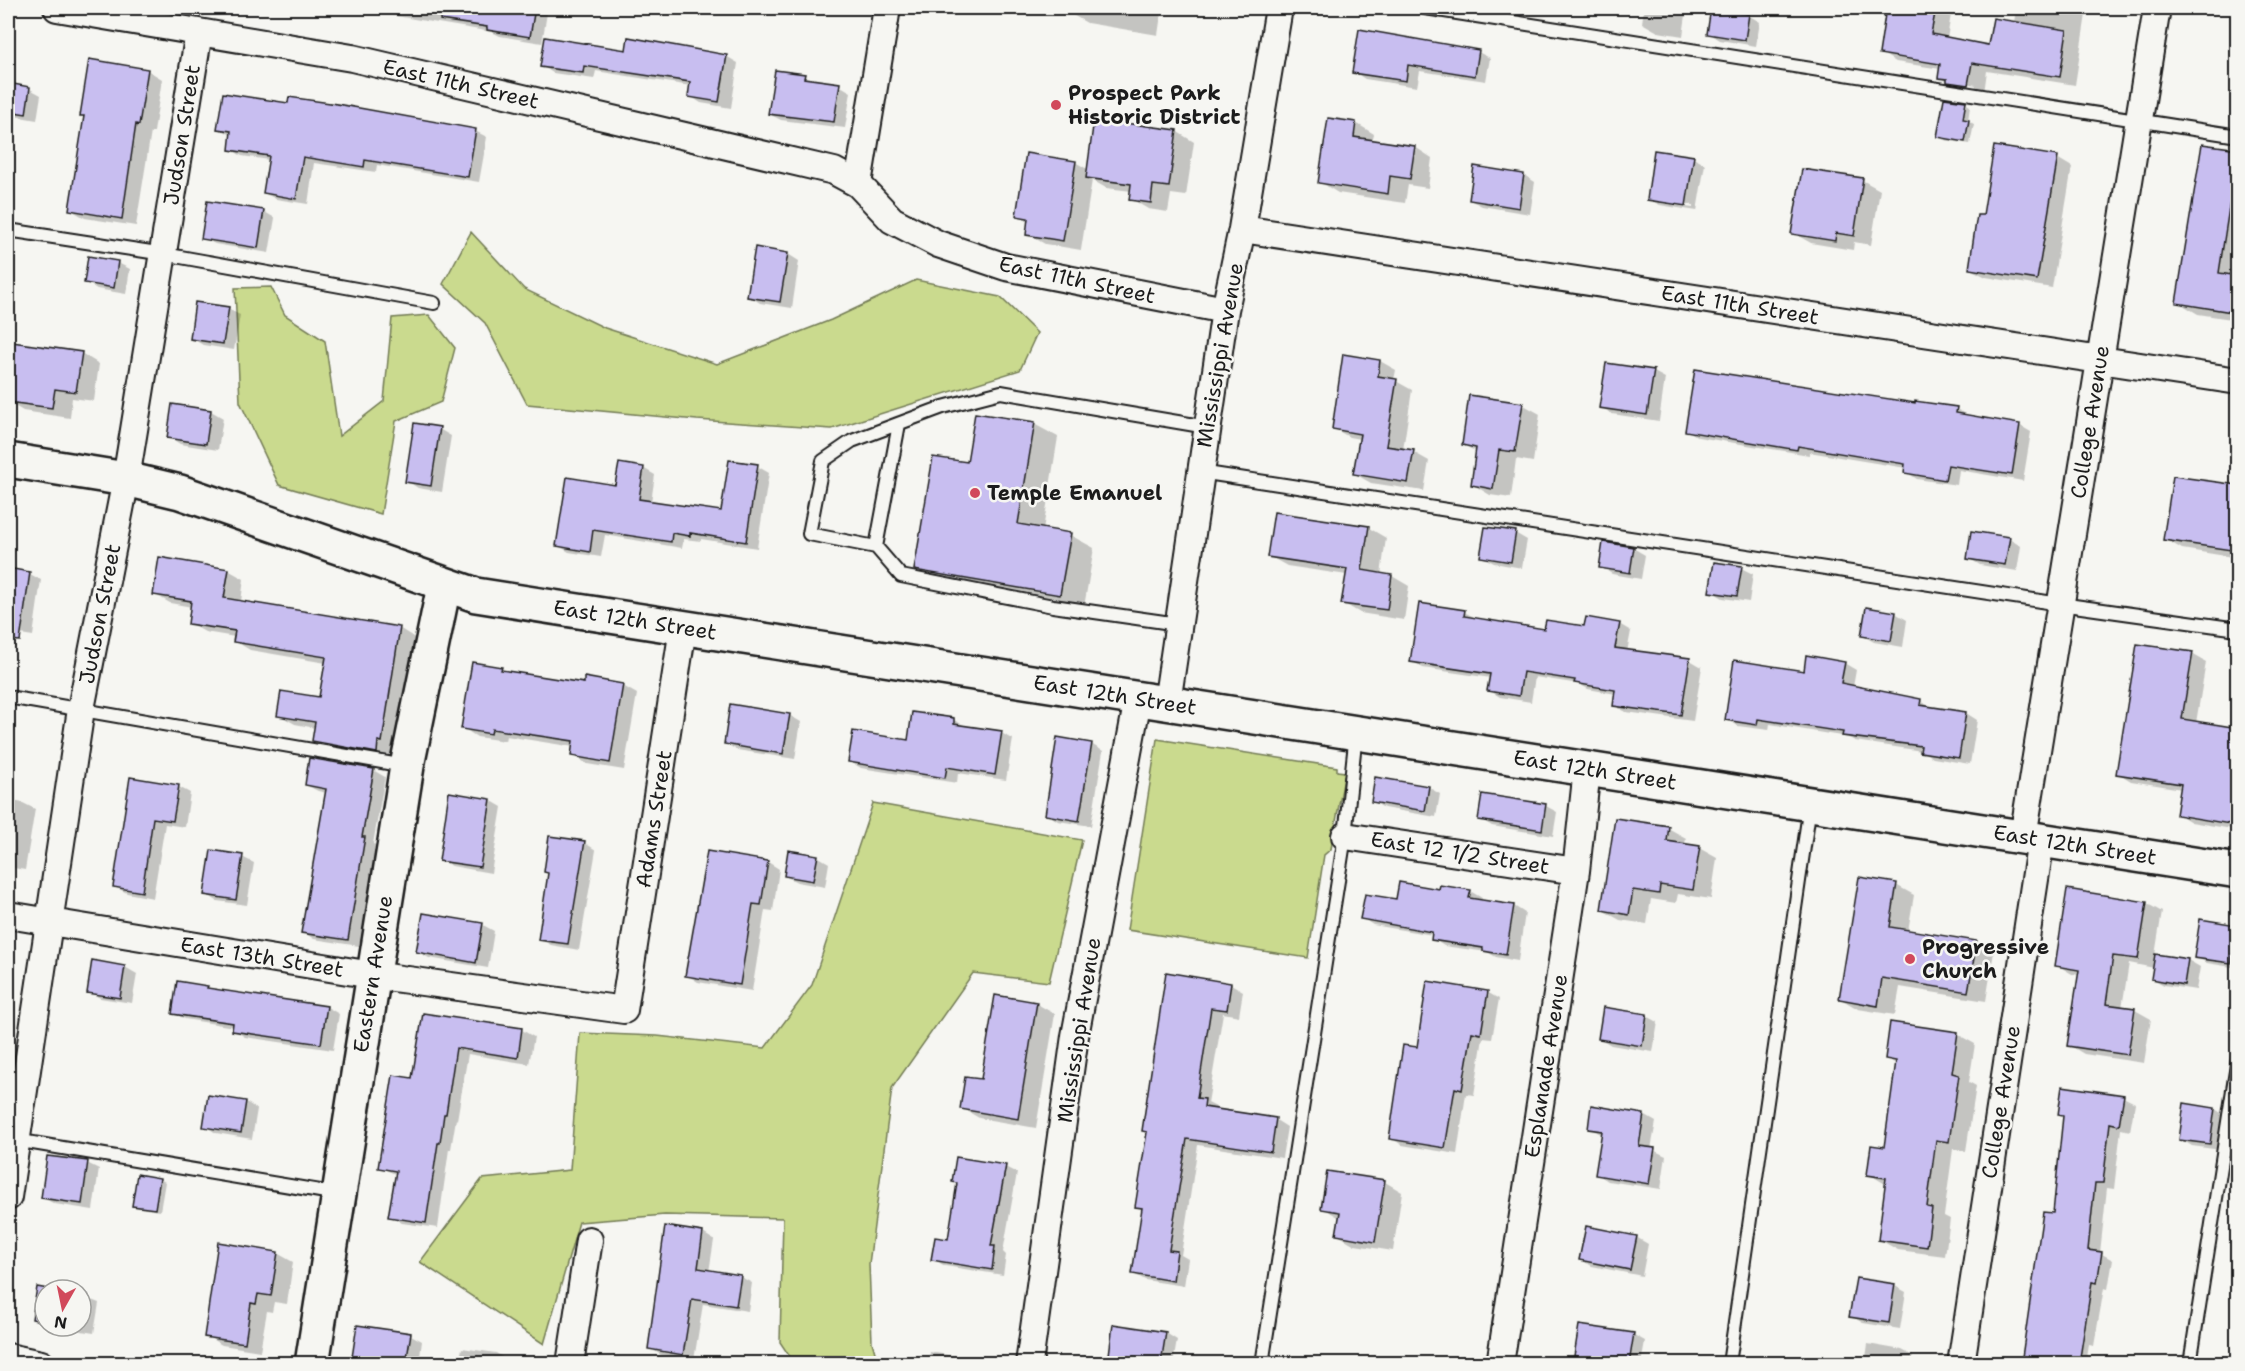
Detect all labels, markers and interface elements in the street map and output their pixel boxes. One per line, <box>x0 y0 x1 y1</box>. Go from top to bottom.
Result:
street label: East 11th Street <box>380 52 542 116</box>
street label: Judson Street <box>157 63 207 207</box>
place label: Prospect Park Historic District <box>1068 79 1241 131</box>
marker: Prospect Park Historic District <box>1049 98 1063 112</box>
street label: East 11th Street <box>996 250 1158 310</box>
street label: Mississippi Avenue <box>1190 260 1250 450</box>
street label: East 11th Street <box>1659 279 1821 331</box>
street label: College Avenue <box>2064 343 2116 501</box>
place label: Temple Emanuel <box>987 479 1162 507</box>
marker: Temple Emanuel <box>968 486 982 500</box>
street label: Judson Street <box>73 542 127 686</box>
street label: East 12th Street <box>551 593 719 647</box>
street label: East 12th Street <box>1031 668 1199 722</box>
street label: East 12th Street <box>1511 743 1679 797</box>
street label: Adams Street <box>629 748 679 890</box>
street label: East 12th Street <box>1991 818 2159 872</box>
street label: East 12 1/2 Street <box>1369 825 1551 881</box>
street label: Eastern Avenue <box>347 893 399 1055</box>
street label: East 13th Street <box>178 930 346 984</box>
place label: Progressive Church <box>1922 933 2049 985</box>
street label: Mississippi Avenue <box>1051 935 1107 1125</box>
marker: Progressive Church <box>1903 952 1917 966</box>
street label: Esplanade Avenue <box>1518 972 1574 1160</box>
street label: College Avenue <box>1975 1023 2027 1181</box>
north arrow <box>33 1278 93 1338</box>
text: N <box>53 1311 69 1334</box>

